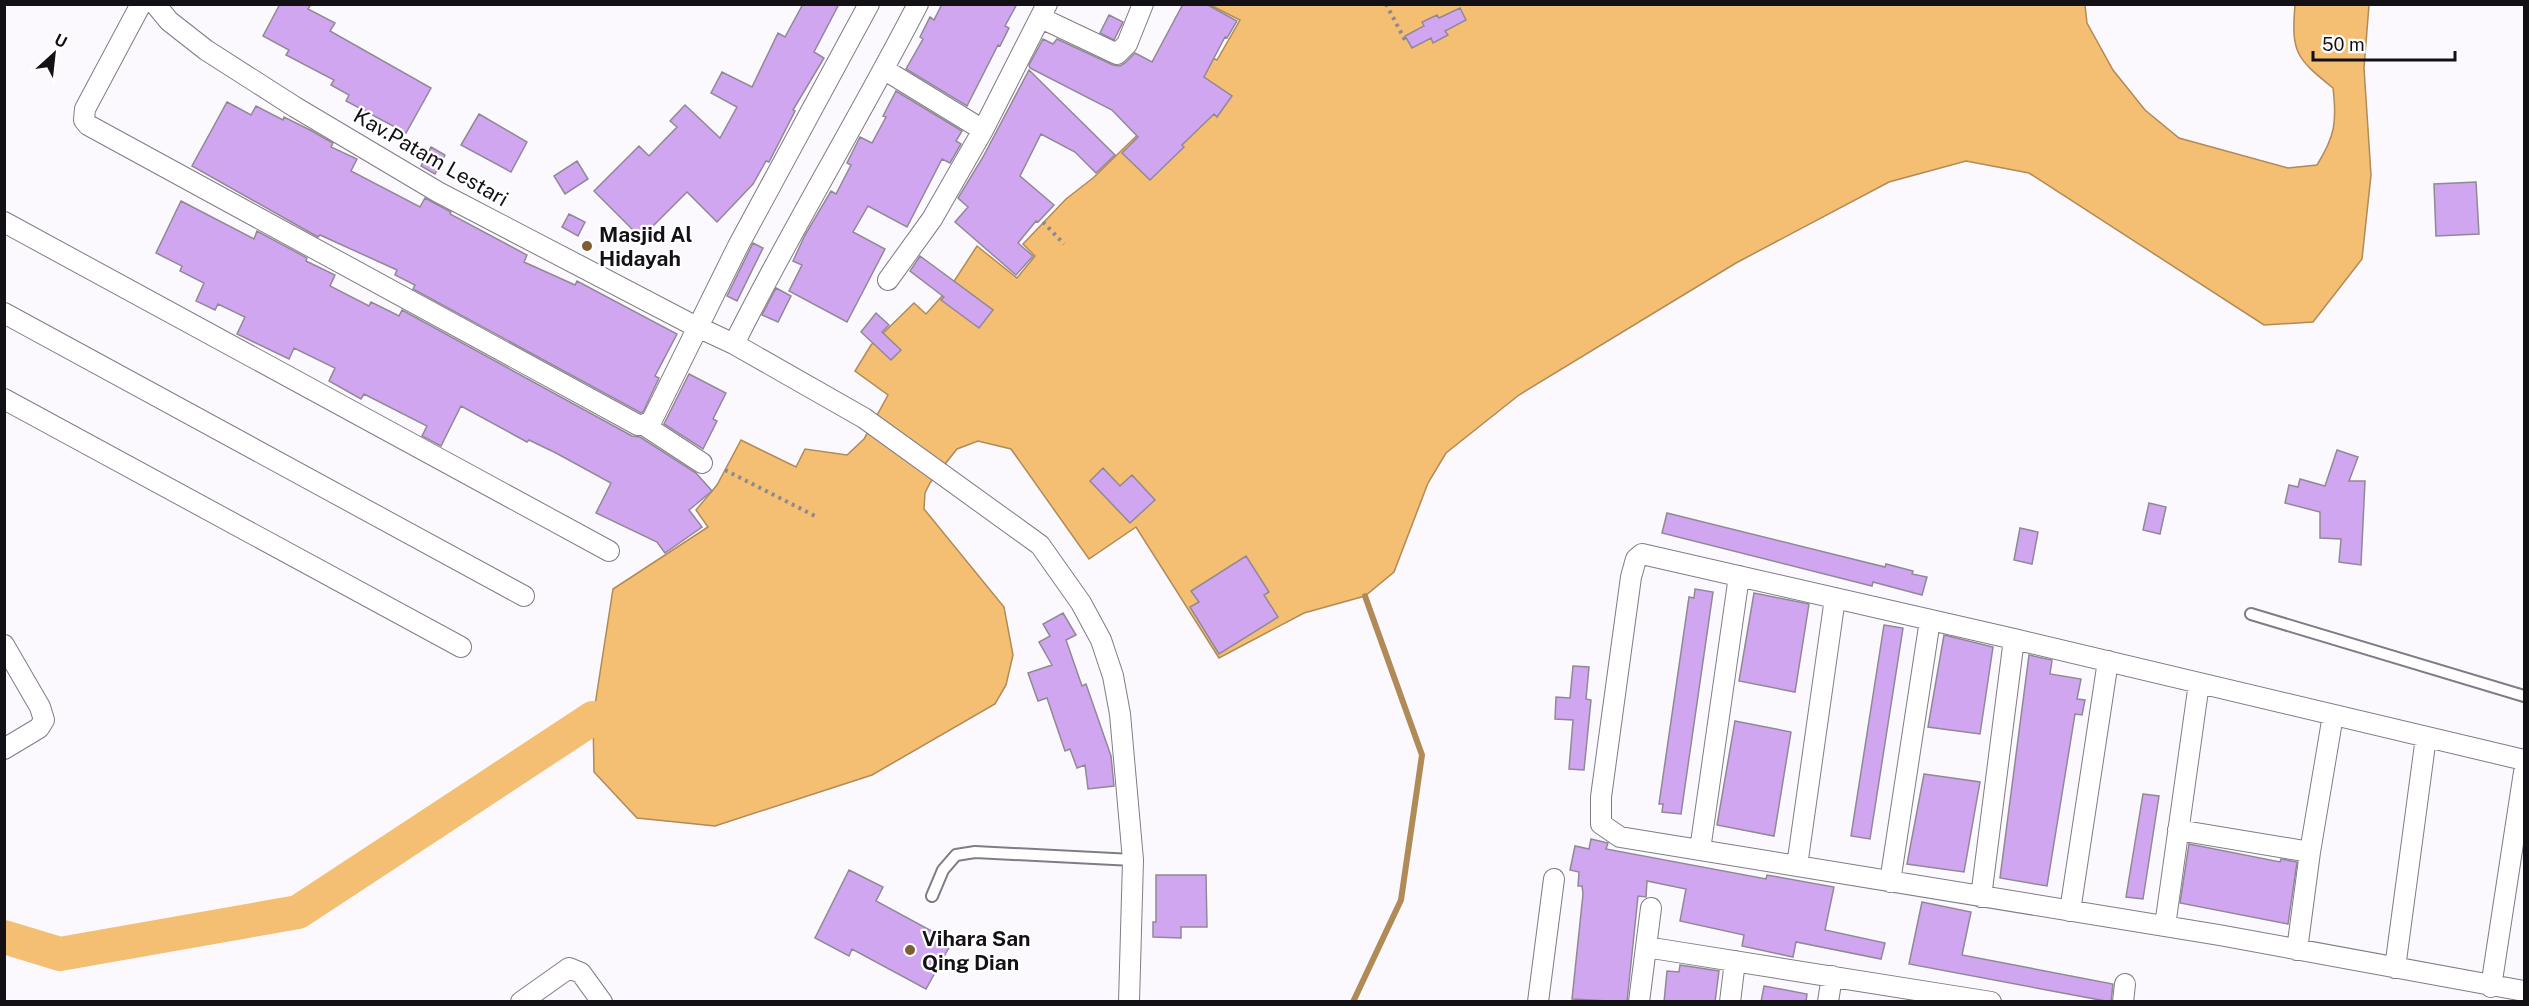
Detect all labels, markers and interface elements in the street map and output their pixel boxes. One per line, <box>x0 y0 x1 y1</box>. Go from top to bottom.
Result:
north arrow <box>24 24 84 84</box>
scale bar <box>2313 24 2456 62</box>
text: U <box>51 30 70 52</box>
text: 50 m <box>2322 34 2365 55</box>
street label: Kav.Patam Lestari <box>349 103 513 211</box>
place label: Masjid Al Hidayah <box>599 222 693 271</box>
marker: Masjid Al Hidayah <box>580 239 594 253</box>
place label: Vihara San Qing Dian <box>922 926 1031 975</box>
marker: Vihara San Qing Dian <box>903 943 917 957</box>

